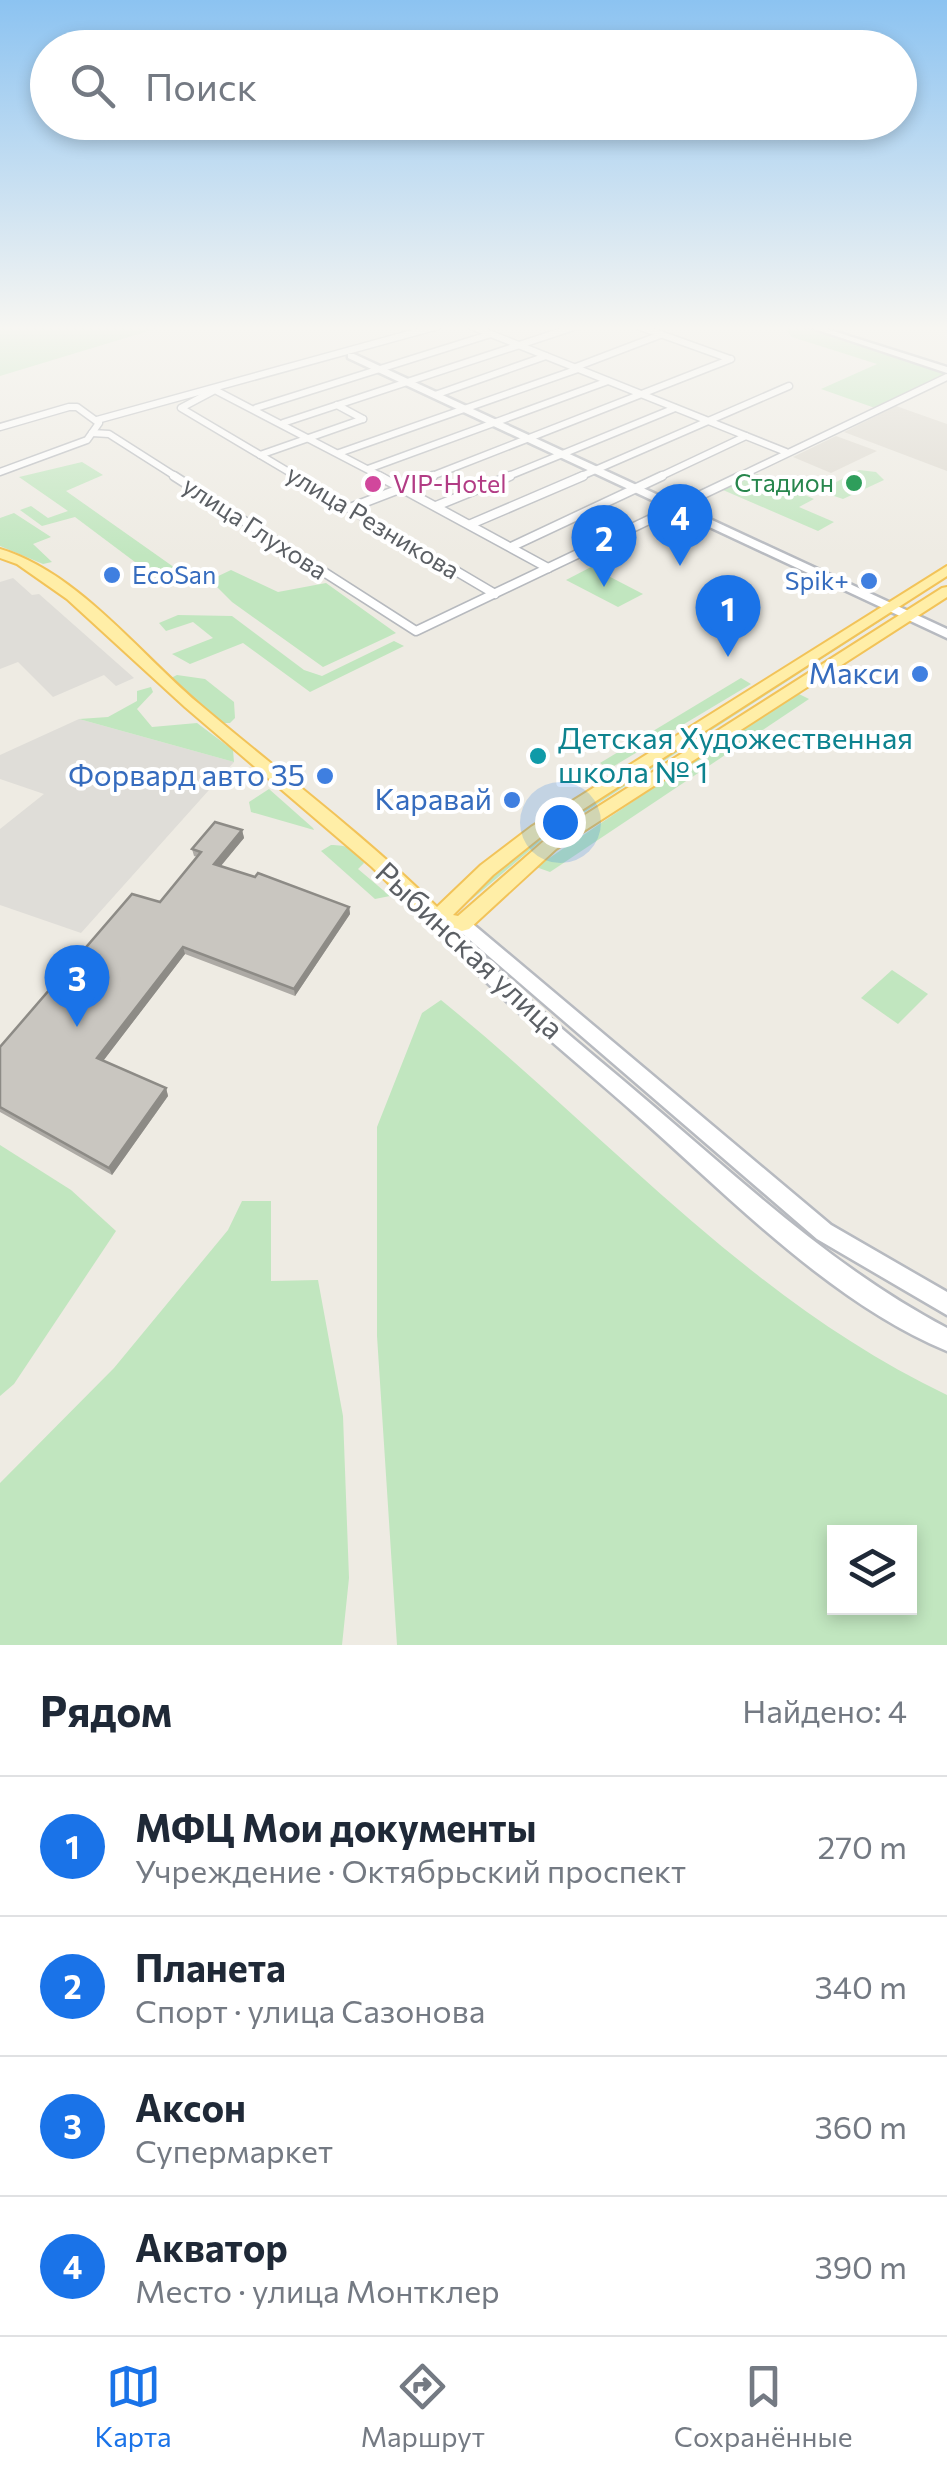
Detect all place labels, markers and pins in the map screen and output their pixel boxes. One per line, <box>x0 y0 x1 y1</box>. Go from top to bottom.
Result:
place label: Стадион <box>734 467 834 497</box>
place label: VIP-Hotel <box>393 468 507 498</box>
marker: Стадион <box>843 472 865 494</box>
marker: VIP-Hotel <box>362 473 384 495</box>
pin: 4 <box>648 484 712 566</box>
pin: 2 <box>572 504 636 587</box>
place label: EcoSan <box>132 559 216 589</box>
marker: EcoSan <box>101 564 123 586</box>
place label: Spik+ <box>785 565 849 595</box>
marker: Spik+ <box>858 570 880 592</box>
pin: 1 <box>696 574 760 657</box>
place label: Макси <box>809 653 900 690</box>
marker: Макси <box>909 663 931 685</box>
place label: Детская Художественная школа № 1 <box>558 718 913 789</box>
marker: Детская Художественная школа № 1 <box>527 745 549 767</box>
place label: Форвард авто 35 <box>68 755 305 792</box>
marker: Форвард авто 35 <box>314 765 336 787</box>
place label: Каравай <box>375 779 492 816</box>
marker: Каравай <box>501 789 523 811</box>
pin: 3 <box>44 944 110 1027</box>

